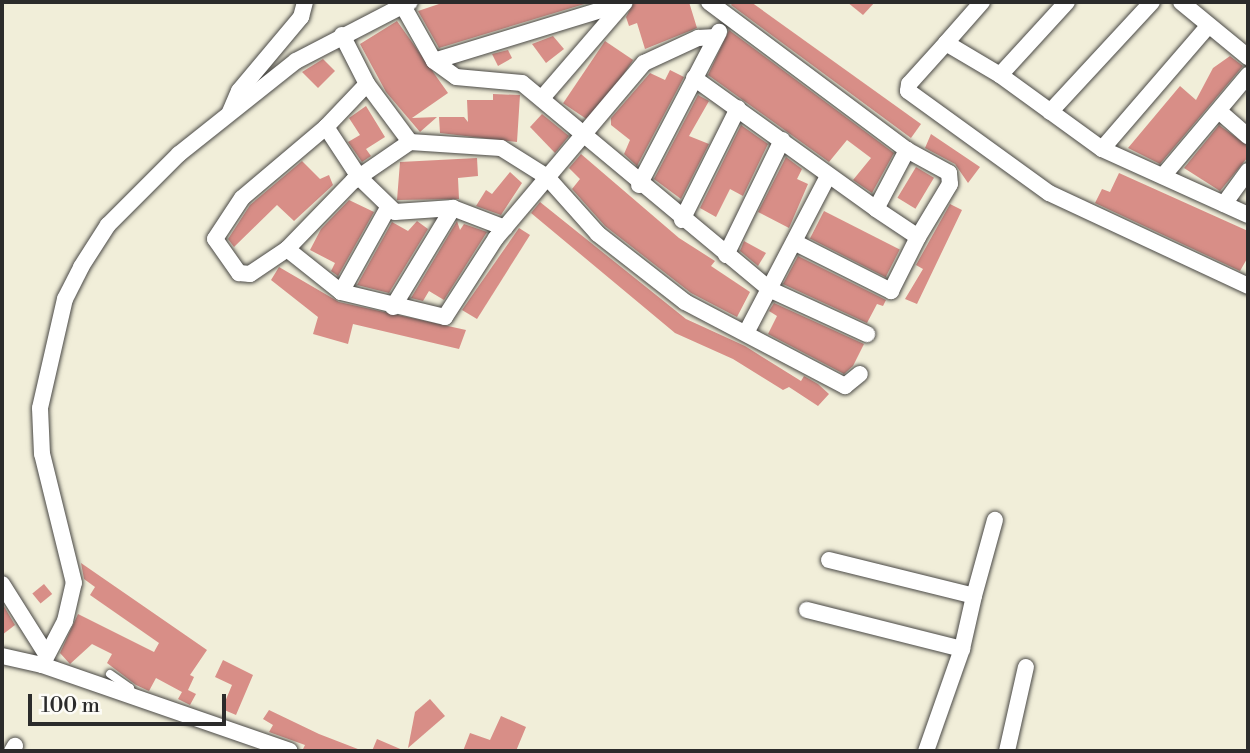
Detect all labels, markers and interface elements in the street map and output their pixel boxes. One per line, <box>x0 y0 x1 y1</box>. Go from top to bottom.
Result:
scale bar <box>32 680 229 724</box>
text: 100 m <box>41 693 100 719</box>

